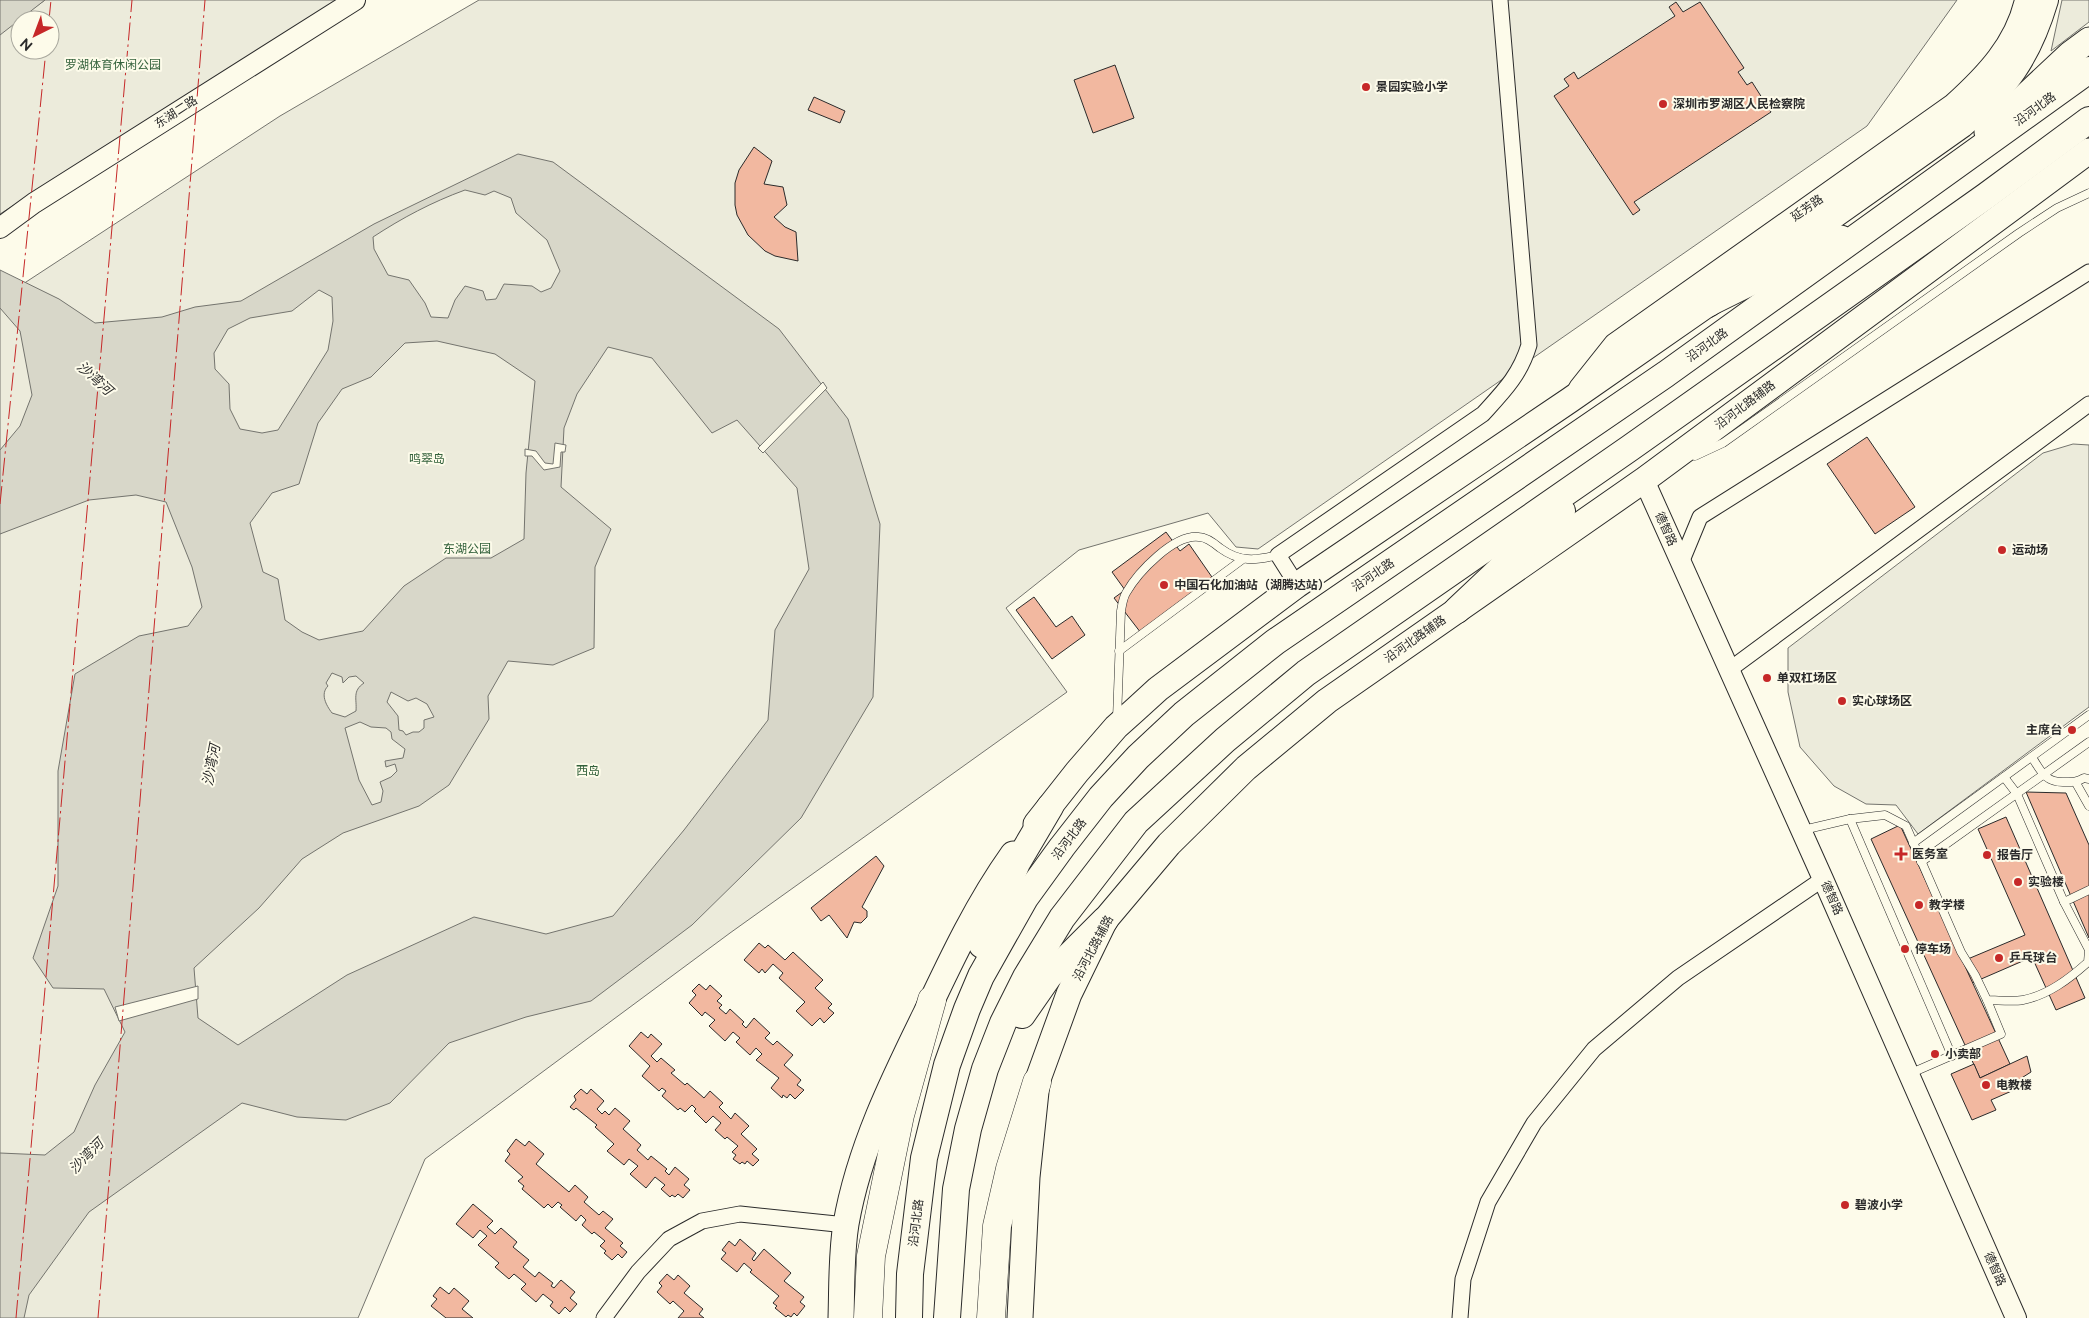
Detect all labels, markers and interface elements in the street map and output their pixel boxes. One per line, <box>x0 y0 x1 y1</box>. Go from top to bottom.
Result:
north arrow <box>10 10 60 60</box>
text: N <box>17 35 36 54</box>
park label: 罗湖体育休闲公园 <box>65 58 161 72</box>
place label: 景园实验小学 <box>1376 80 1448 94</box>
marker: 景园实验小学 <box>1360 81 1372 93</box>
street label: 沿河北路 <box>2011 89 2059 129</box>
street label: 东湖二路 <box>152 93 200 131</box>
place label: 深圳市罗湖区人民检察院 <box>1673 97 1805 111</box>
marker: 深圳市罗湖区人民检察院 <box>1657 98 1669 110</box>
street label: 延芳路 <box>1788 192 1826 224</box>
street label: 沿河北路 <box>1683 325 1731 365</box>
water label: 沙湾河 <box>74 358 118 400</box>
street label: 沿河北路辅路 <box>1712 378 1778 432</box>
park label: 鸣翠岛 <box>409 452 445 466</box>
street label: 德智路 <box>1652 510 1680 548</box>
park label: 东湖公园 <box>443 542 491 556</box>
place label: 运动场 <box>2012 543 2048 557</box>
marker: 运动场 <box>1996 544 2008 556</box>
street label: 沿河北路 <box>1349 556 1397 594</box>
place label: 中国石化加油站（湖腾达站） <box>1174 578 1330 592</box>
marker: 中国石化加油站（湖腾达站） <box>1158 579 1170 591</box>
street label: 沿河北路辅路 <box>1381 613 1449 665</box>
place label: 单双杠场区 <box>1777 671 1837 685</box>
marker: 单双杠场区 <box>1761 672 1773 684</box>
place label: 实心球场区 <box>1852 694 1912 708</box>
marker: 实心球场区 <box>1836 695 1848 707</box>
place label: 主席台 <box>2026 723 2062 737</box>
marker: 主席台 <box>2066 724 2078 736</box>
water label: 沙湾河 <box>199 740 223 787</box>
park label: 西岛 <box>576 764 600 778</box>
street label: 沿河北路 <box>1049 816 1089 862</box>
marker: 医务室 <box>1894 847 1908 861</box>
place label: 医务室 <box>1912 847 1948 861</box>
place label: 报告厅 <box>1997 848 2033 862</box>
marker: 报告厅 <box>1981 849 1993 861</box>
place label: 实验楼 <box>2028 875 2064 889</box>
marker: 实验楼 <box>2012 876 2024 888</box>
street label: 德智路 <box>1818 879 1846 917</box>
place label: 教学楼 <box>1929 898 1965 912</box>
marker: 教学楼 <box>1913 899 1925 911</box>
street label: 沿河北路辅路 <box>1070 913 1116 983</box>
place label: 停车场 <box>1915 942 1951 956</box>
marker: 停车场 <box>1899 943 1911 955</box>
place label: 乒乓球台 <box>2009 951 2057 965</box>
marker: 乒乓球台 <box>1993 952 2005 964</box>
place label: 小卖部 <box>1945 1047 1981 1061</box>
marker: 小卖部 <box>1929 1048 1941 1060</box>
place label: 电教楼 <box>1996 1078 2032 1092</box>
marker: 电教楼 <box>1980 1079 1992 1091</box>
water label: 沙湾河 <box>65 1133 109 1177</box>
street label: 沿河北路 <box>906 1198 926 1248</box>
place label: 碧波小学 <box>1855 1198 1903 1212</box>
marker: 碧波小学 <box>1839 1199 1851 1211</box>
street label: 德智路 <box>1981 1250 2009 1288</box>

